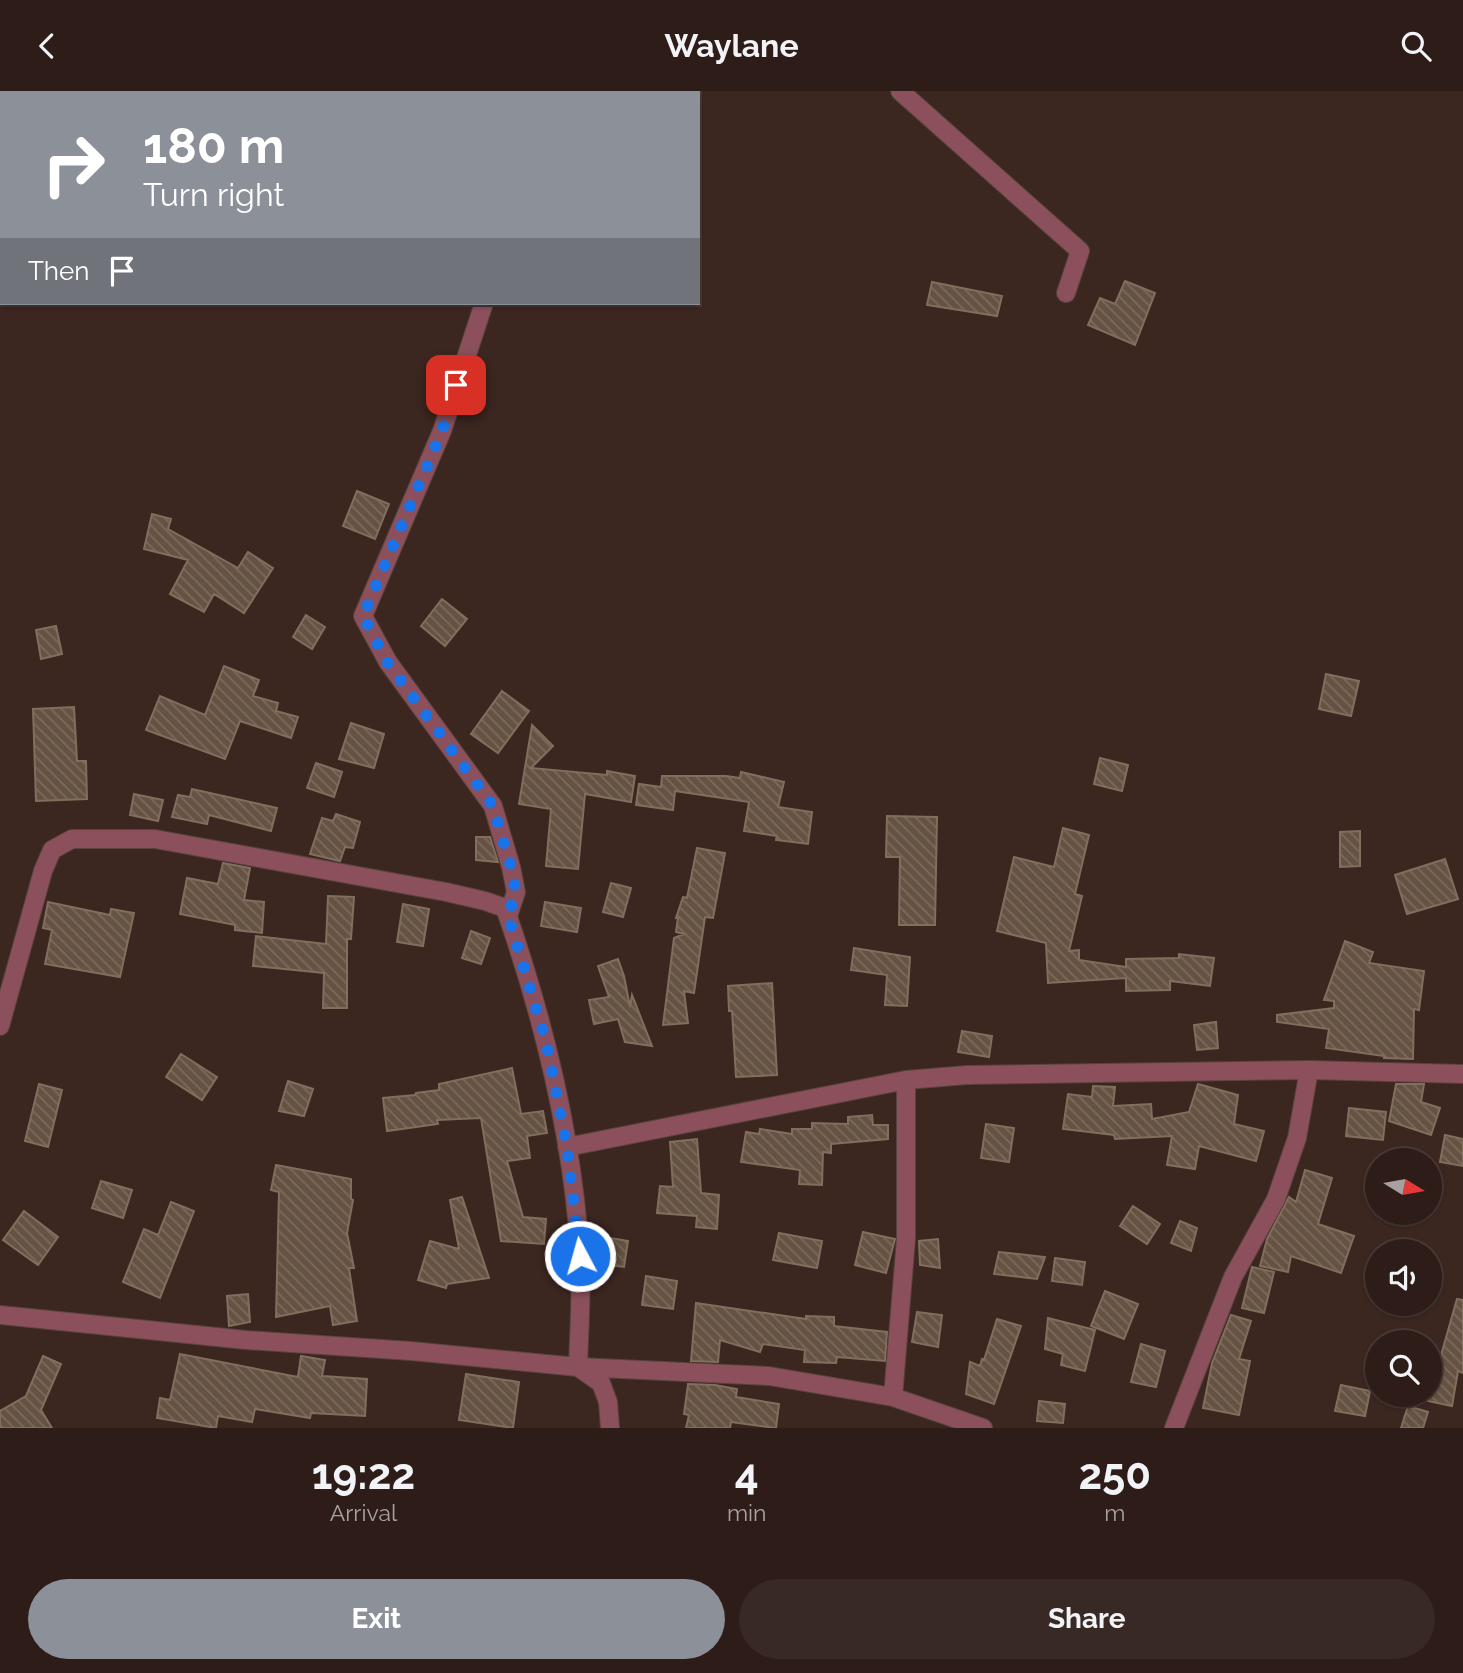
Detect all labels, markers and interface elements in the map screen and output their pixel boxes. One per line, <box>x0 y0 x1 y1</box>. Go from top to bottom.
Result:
icon: back <box>28 27 66 65</box>
text: Waylane <box>664 27 799 64</box>
icon: search <box>1397 27 1435 65</box>
text: 180 m <box>143 117 284 174</box>
icon: right <box>28 119 119 210</box>
text: Turn right <box>143 176 284 213</box>
icon: arrive <box>103 252 141 290</box>
text: Then <box>28 256 89 286</box>
pin <box>426 355 486 415</box>
icon: arrive <box>437 366 475 404</box>
north arrow <box>1365 1148 1442 1225</box>
map controls <box>1365 1148 1442 1407</box>
position arrow <box>543 1219 617 1293</box>
button: sound <box>1365 1239 1442 1316</box>
button: search <box>1365 1330 1442 1407</box>
text: 19:22 <box>312 1450 415 1499</box>
text: 4 <box>735 1450 759 1499</box>
text: 250 <box>1078 1450 1151 1499</box>
text: Arrival <box>330 1499 397 1526</box>
text: min <box>727 1499 767 1526</box>
text: m <box>1104 1499 1125 1526</box>
button: Exit <box>28 1579 725 1659</box>
button: Share <box>739 1579 1435 1659</box>

